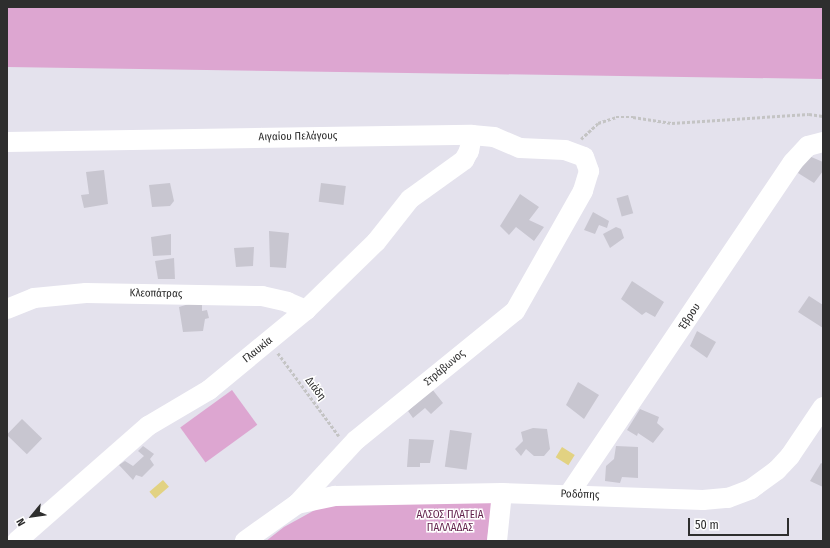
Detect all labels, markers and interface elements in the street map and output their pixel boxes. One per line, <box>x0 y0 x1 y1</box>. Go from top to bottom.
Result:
street label: Αιγαίου Πελάγους <box>258 130 338 144</box>
street label: Κλεοπάτρας <box>130 287 182 301</box>
street label: Έβρου <box>676 301 704 333</box>
street label: Γλαυκία <box>240 334 276 366</box>
street label: Στράβωνος <box>422 347 468 389</box>
street label: Διάδη <box>302 375 328 403</box>
street label: Ροδόπης <box>560 488 600 502</box>
north arrow <box>12 496 52 536</box>
park label: ΑΛΣΟΣ ΠΛΑΤΕΙΑ ΠΑΛΛΑΔΑΣ <box>417 509 483 535</box>
scale bar <box>690 510 791 536</box>
text: N <box>14 516 28 528</box>
text: 50 m <box>695 518 719 532</box>

